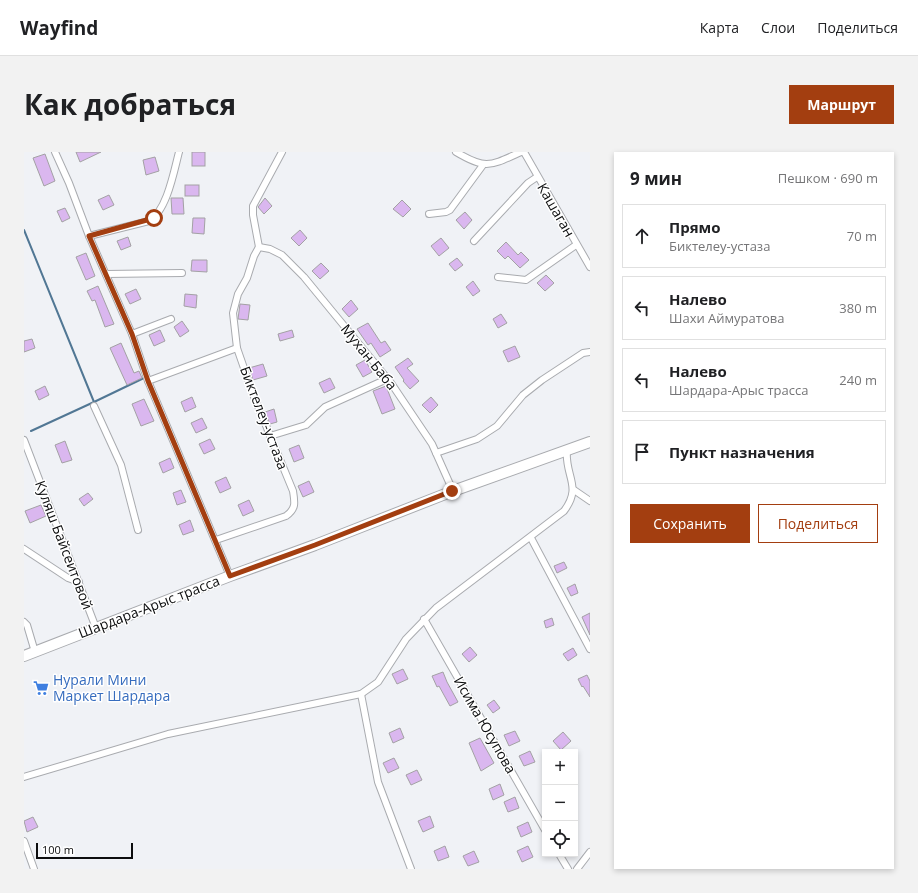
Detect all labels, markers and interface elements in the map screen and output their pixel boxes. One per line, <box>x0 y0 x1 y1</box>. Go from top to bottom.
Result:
text: Wayfind <box>20 15 98 41</box>
text: Карта <box>700 18 739 37</box>
text: Слои <box>761 18 795 37</box>
text: Поделиться <box>817 18 898 37</box>
text: Как добраться <box>24 85 236 123</box>
button: Маршрут <box>789 85 894 124</box>
text: 9 мин <box>630 167 682 190</box>
text: Пешком · 690 m <box>778 169 878 187</box>
street label: Кашаган <box>533 179 579 240</box>
route start <box>145 209 163 227</box>
text: Прямо <box>669 217 721 237</box>
icon: ahead <box>631 225 653 247</box>
text: 70 m <box>847 227 877 245</box>
text: Биктелеу-устаза <box>669 237 770 255</box>
text: Налево <box>669 289 727 309</box>
icon: left <box>631 297 653 319</box>
text: 380 m <box>839 299 877 317</box>
text: Шахи Аймуратова <box>669 309 784 327</box>
street label: Мухан Баба <box>337 320 402 394</box>
text: Налево <box>669 361 727 381</box>
street label: Биктелеу-устаза <box>236 363 293 472</box>
icon: left <box>631 369 653 391</box>
text: 240 m <box>839 371 877 389</box>
text: Шардара-Арыс трасса <box>669 381 808 399</box>
icon: arrive <box>631 441 653 463</box>
text: Пункт назначения <box>669 442 815 462</box>
street label: Куляш Байсеитовой <box>31 478 98 612</box>
route end <box>443 482 461 500</box>
button: Сохранить <box>630 504 750 543</box>
button: Поделиться <box>758 504 878 543</box>
street label: Шардара-Арыс трасса <box>75 571 222 642</box>
place label: Нурали Мини Маркет Шардара <box>53 670 170 705</box>
street label: Исима Юсупова <box>450 673 521 777</box>
supermarket icon: Нурали Мини Маркет Шардара <box>32 679 50 697</box>
map controls <box>542 749 578 857</box>
button: + <box>542 749 578 785</box>
button: − <box>542 785 578 821</box>
button: locate <box>542 821 578 857</box>
scale bar <box>36 841 133 860</box>
text: 100 m <box>42 842 74 857</box>

